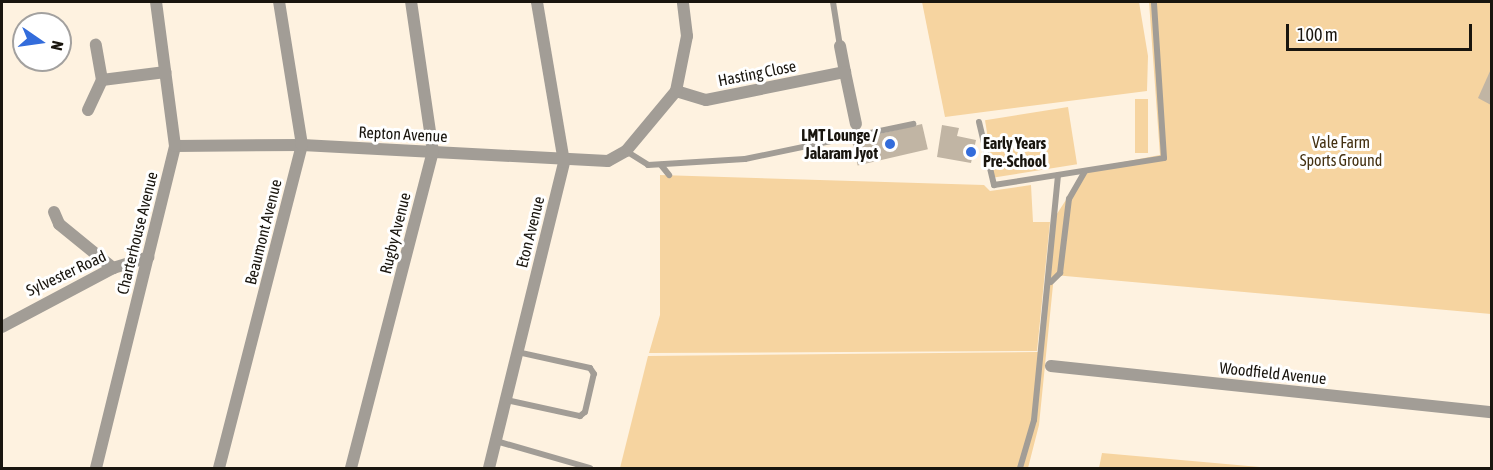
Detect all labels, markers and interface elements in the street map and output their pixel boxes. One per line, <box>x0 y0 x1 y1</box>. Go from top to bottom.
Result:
north arrow <box>12 12 72 72</box>
scale bar <box>1289 12 1475 50</box>
text: 100 m <box>1297 24 1338 45</box>
text: N <box>48 39 67 52</box>
street label: Hasting Close <box>716 56 798 90</box>
street label: Repton Avenue <box>358 122 448 146</box>
place label: LMT Lounge / Jalaram Jyot <box>801 125 878 163</box>
park label: Vale Farm Sports Ground <box>1300 132 1382 170</box>
place label: Early Years Pre-School <box>983 133 1047 171</box>
marker: LMT Lounge / Jalaram Jyot <box>883 137 897 151</box>
marker: Early Years Pre-School <box>964 145 978 159</box>
street label: Charterhouse Avenue <box>112 170 162 296</box>
street label: Beaumont Avenue <box>241 177 285 287</box>
street label: Rugby Avenue <box>376 190 414 276</box>
street label: Eton Avenue <box>512 194 548 270</box>
street label: Sylvester Road <box>23 246 109 300</box>
street label: Woodfield Avenue <box>1219 358 1327 388</box>

